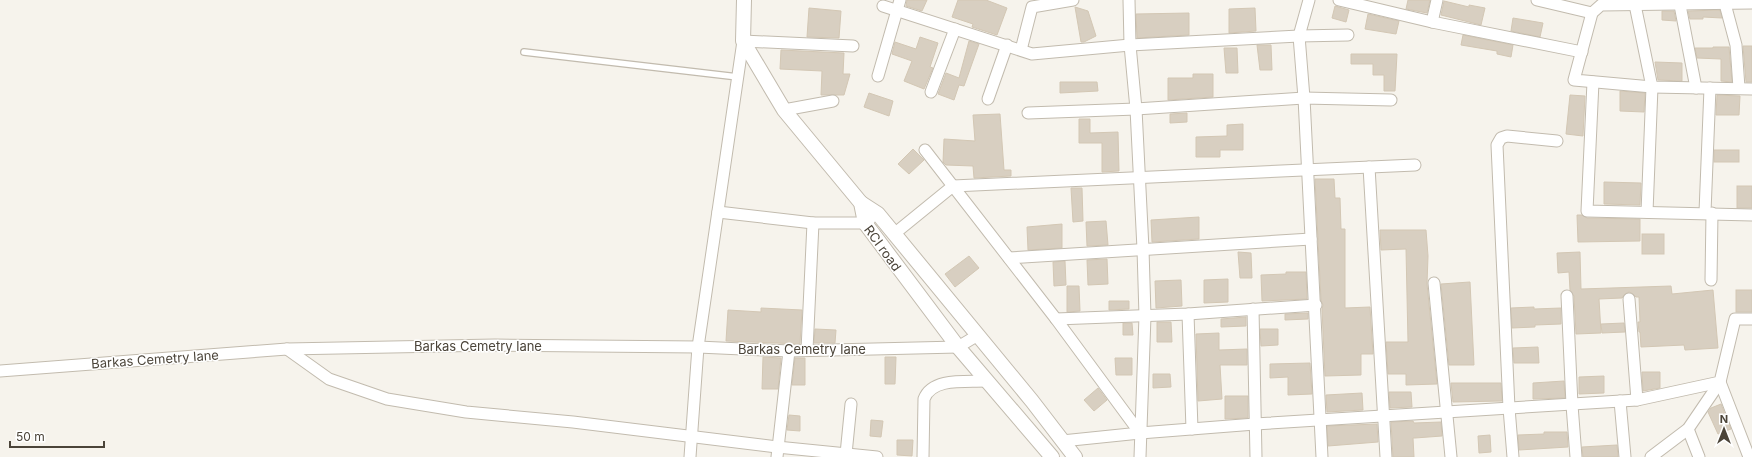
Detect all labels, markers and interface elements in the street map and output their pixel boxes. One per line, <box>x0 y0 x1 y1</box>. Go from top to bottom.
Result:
street label: RCI road <box>861 222 905 274</box>
street label: Barkas Cemetry lane <box>414 338 542 354</box>
street label: Barkas Cemetry lane <box>738 341 866 357</box>
street label: Barkas Cemetry lane <box>91 347 219 371</box>
north arrow <box>1704 409 1744 449</box>
text: N <box>1720 412 1728 426</box>
scale bar <box>10 423 104 449</box>
text: 50 m <box>16 429 45 444</box>

